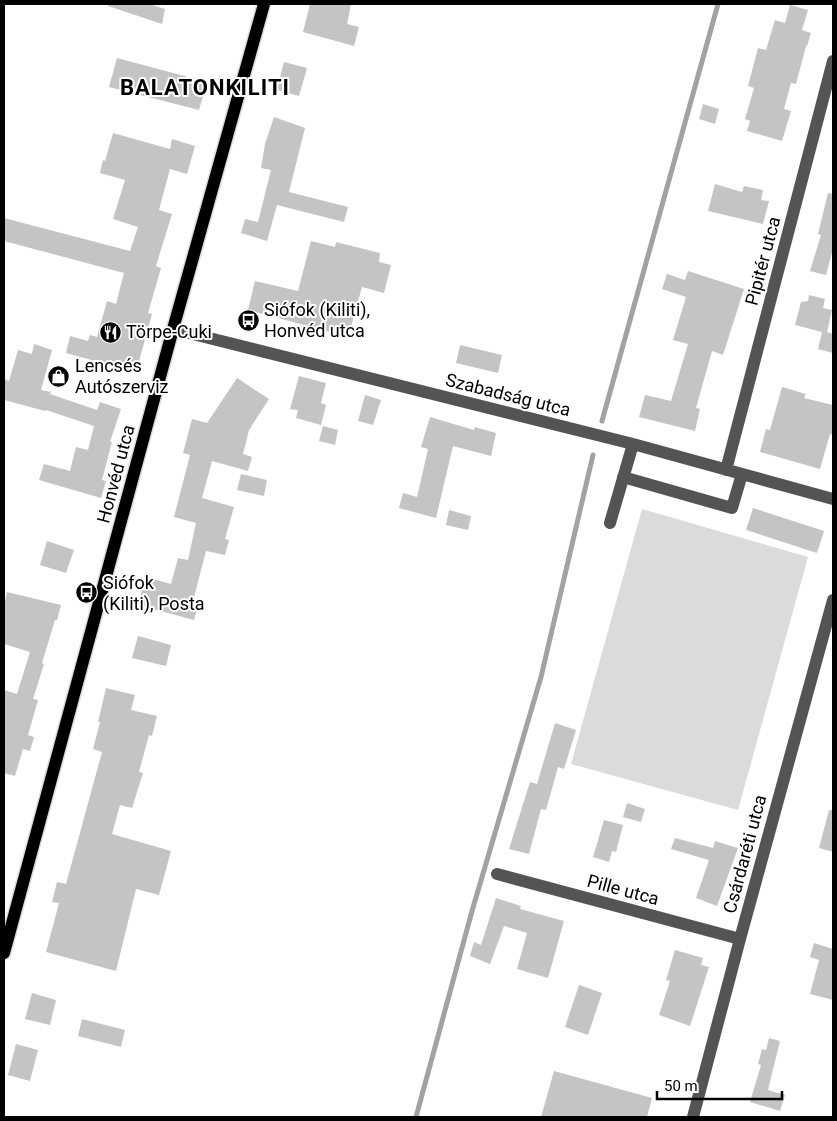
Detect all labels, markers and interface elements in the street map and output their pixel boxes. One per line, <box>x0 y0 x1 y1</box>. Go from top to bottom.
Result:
district label: BALATONKILITI <box>120 75 290 100</box>
street label: Pipitér utca <box>741 214 784 308</box>
place label: Siófok (Kiliti), Honvéd utca <box>264 299 370 341</box>
bus stop icon: Siófok (Kiliti), Honvéd utca <box>236 308 260 332</box>
restaurant icon: Törpe-Cuki <box>98 320 122 344</box>
place label: Törpe-Cuki <box>126 321 212 342</box>
place label: Lencsés Autószerviz <box>75 355 169 397</box>
shop icon: Lencsés Autószerviz <box>47 364 71 388</box>
street label: Szabadság utca <box>443 369 573 420</box>
street label: Honvéd utca <box>92 422 139 525</box>
place label: Siófok (Kiliti), Posta <box>103 572 205 615</box>
bus stop icon: Siófok (Kiliti), Posta <box>75 581 99 605</box>
street label: Csárdaréti utca <box>719 792 770 915</box>
street label: Pille utca <box>585 870 661 909</box>
scale bar <box>657 1068 782 1100</box>
text: 50 m <box>664 1077 698 1095</box>

